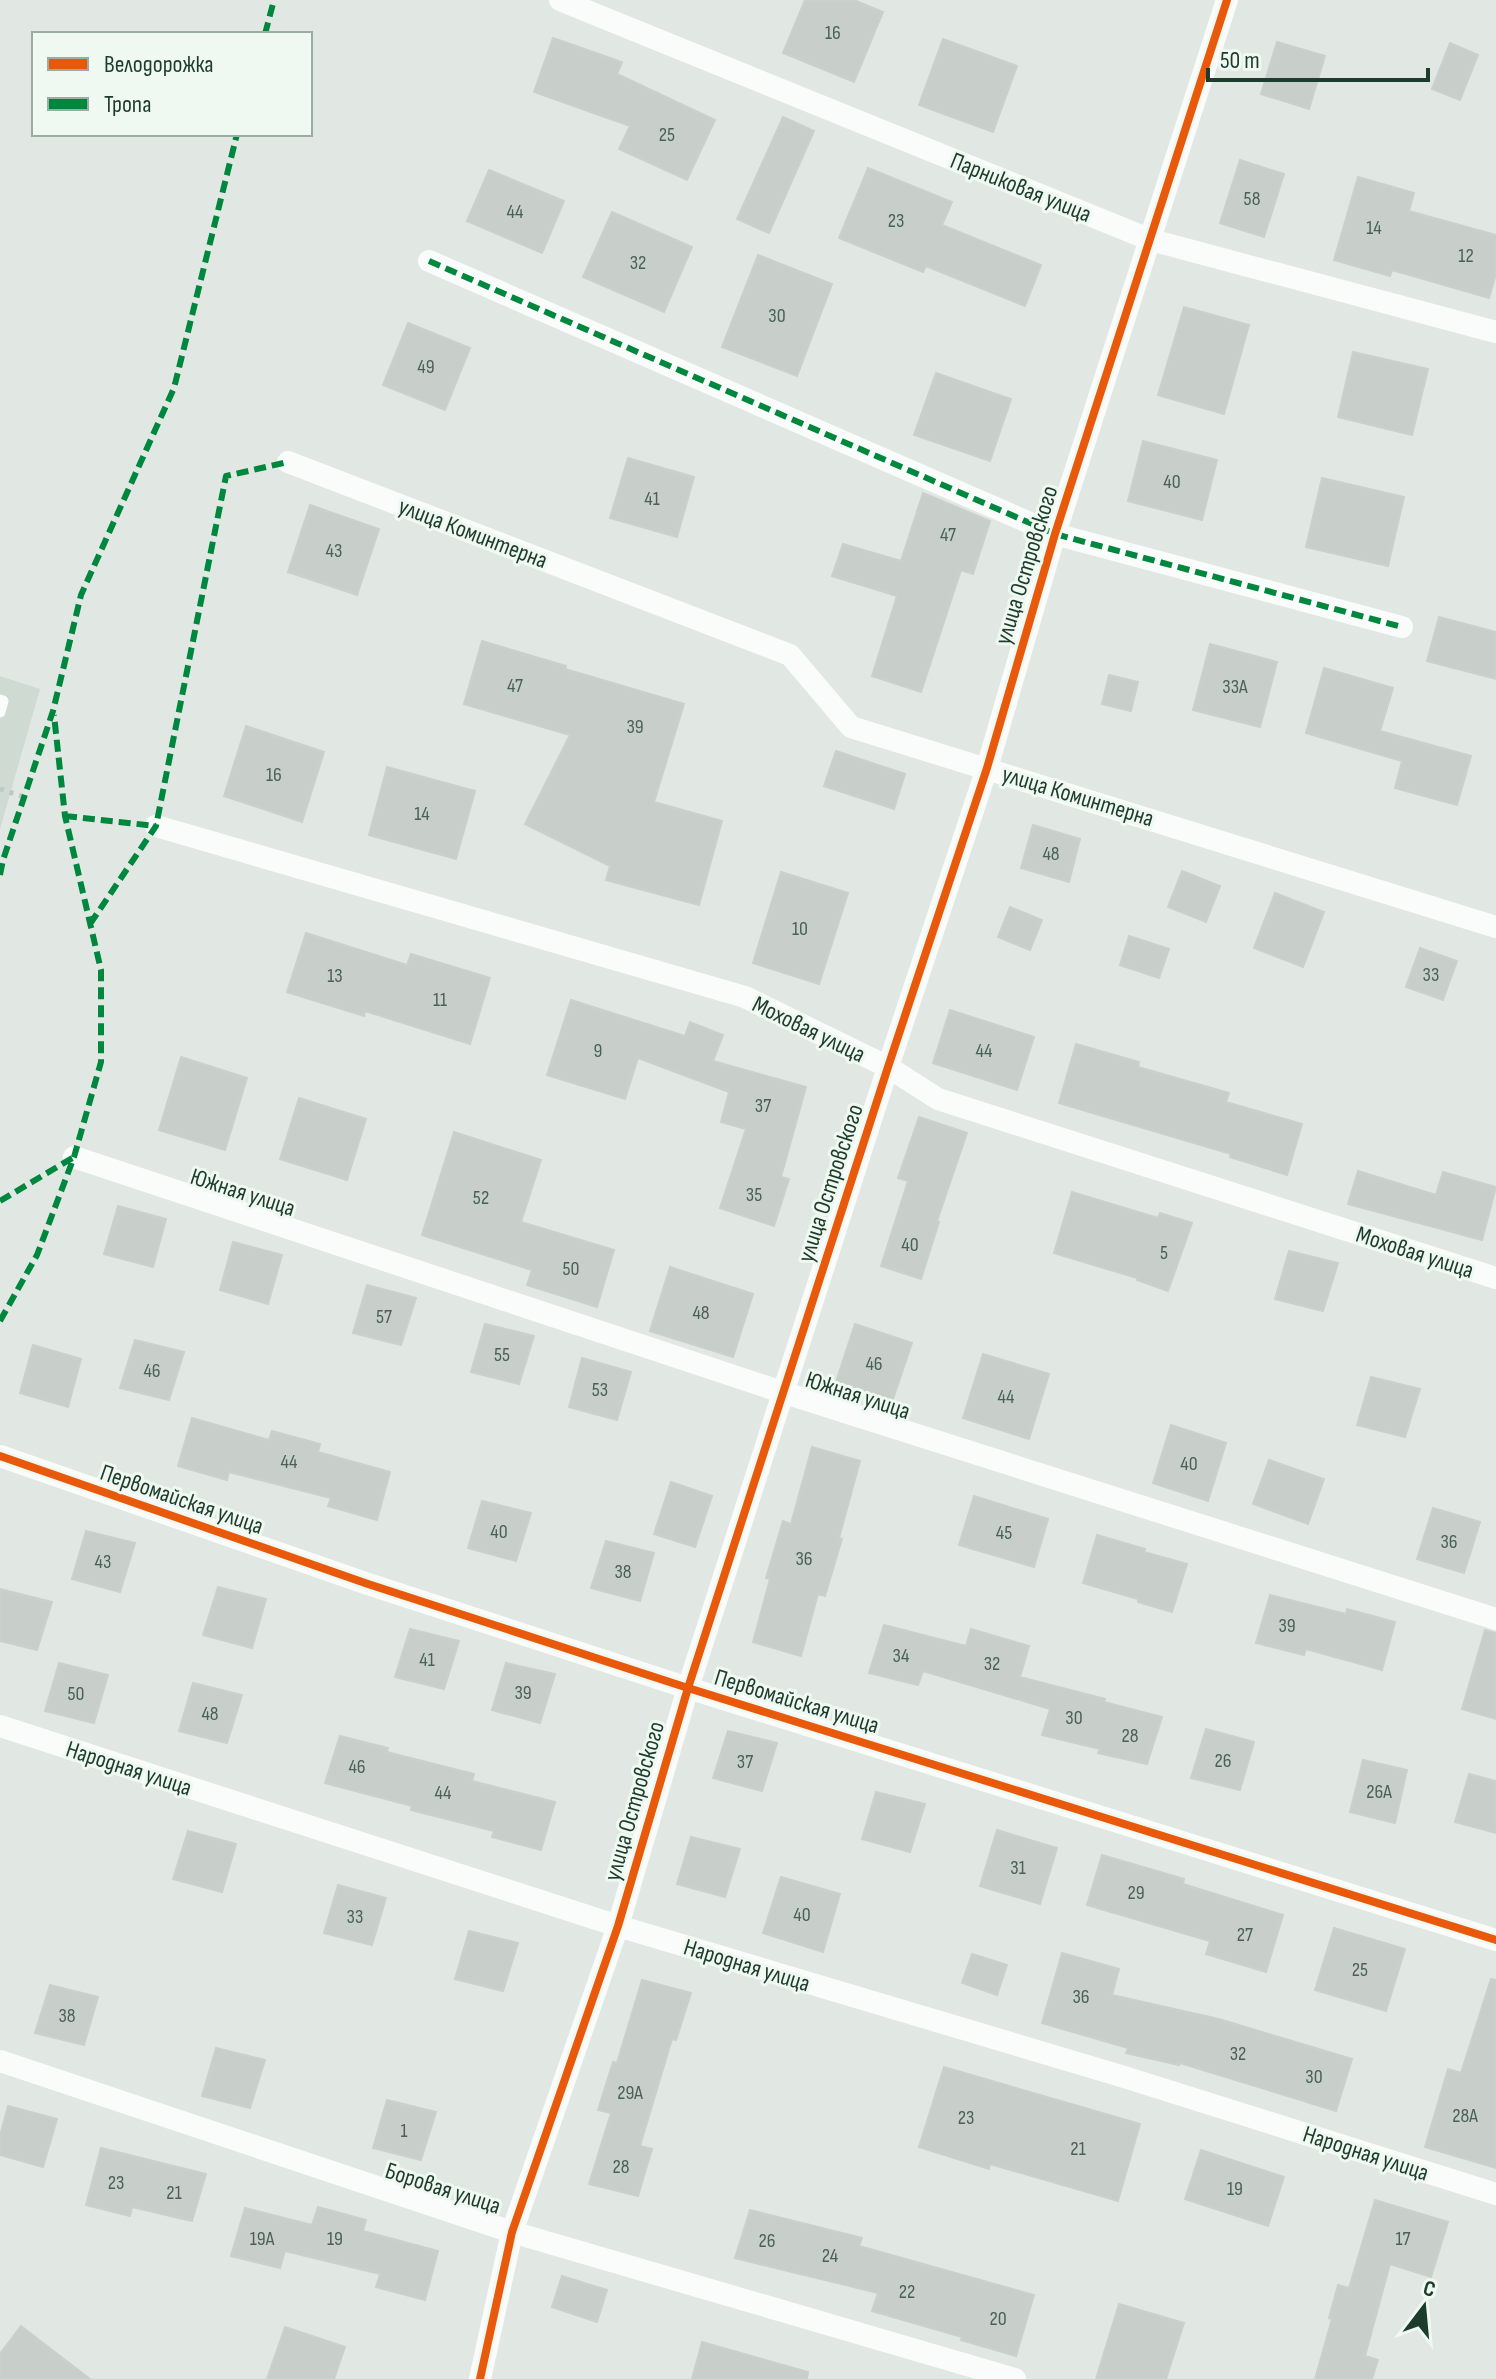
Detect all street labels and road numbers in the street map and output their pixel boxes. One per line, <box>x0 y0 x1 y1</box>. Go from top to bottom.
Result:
street label: Парниковая улица <box>946 146 1096 229</box>
street label: улица Островского <box>989 482 1064 648</box>
street label: улица Коминтерна <box>394 492 551 575</box>
street label: улица Коминтерна <box>998 760 1157 833</box>
street label: Моховая улица <box>748 990 870 1069</box>
street label: улица Островского <box>791 1101 870 1266</box>
street label: Южная улица <box>187 1162 299 1223</box>
street label: Моховая улица <box>1352 1220 1477 1285</box>
street label: Южная улица <box>802 1365 914 1426</box>
street label: Первомайская улица <box>96 1458 267 1541</box>
street label: Первомайская улица <box>711 1663 883 1740</box>
street label: улица Островского <box>598 1718 671 1884</box>
street label: Народная улица <box>62 1735 195 1802</box>
street label: Народная улица <box>680 1933 814 1998</box>
street label: Народная улица <box>1299 2120 1432 2187</box>
street label: Боровая улица <box>381 2156 504 2221</box>

